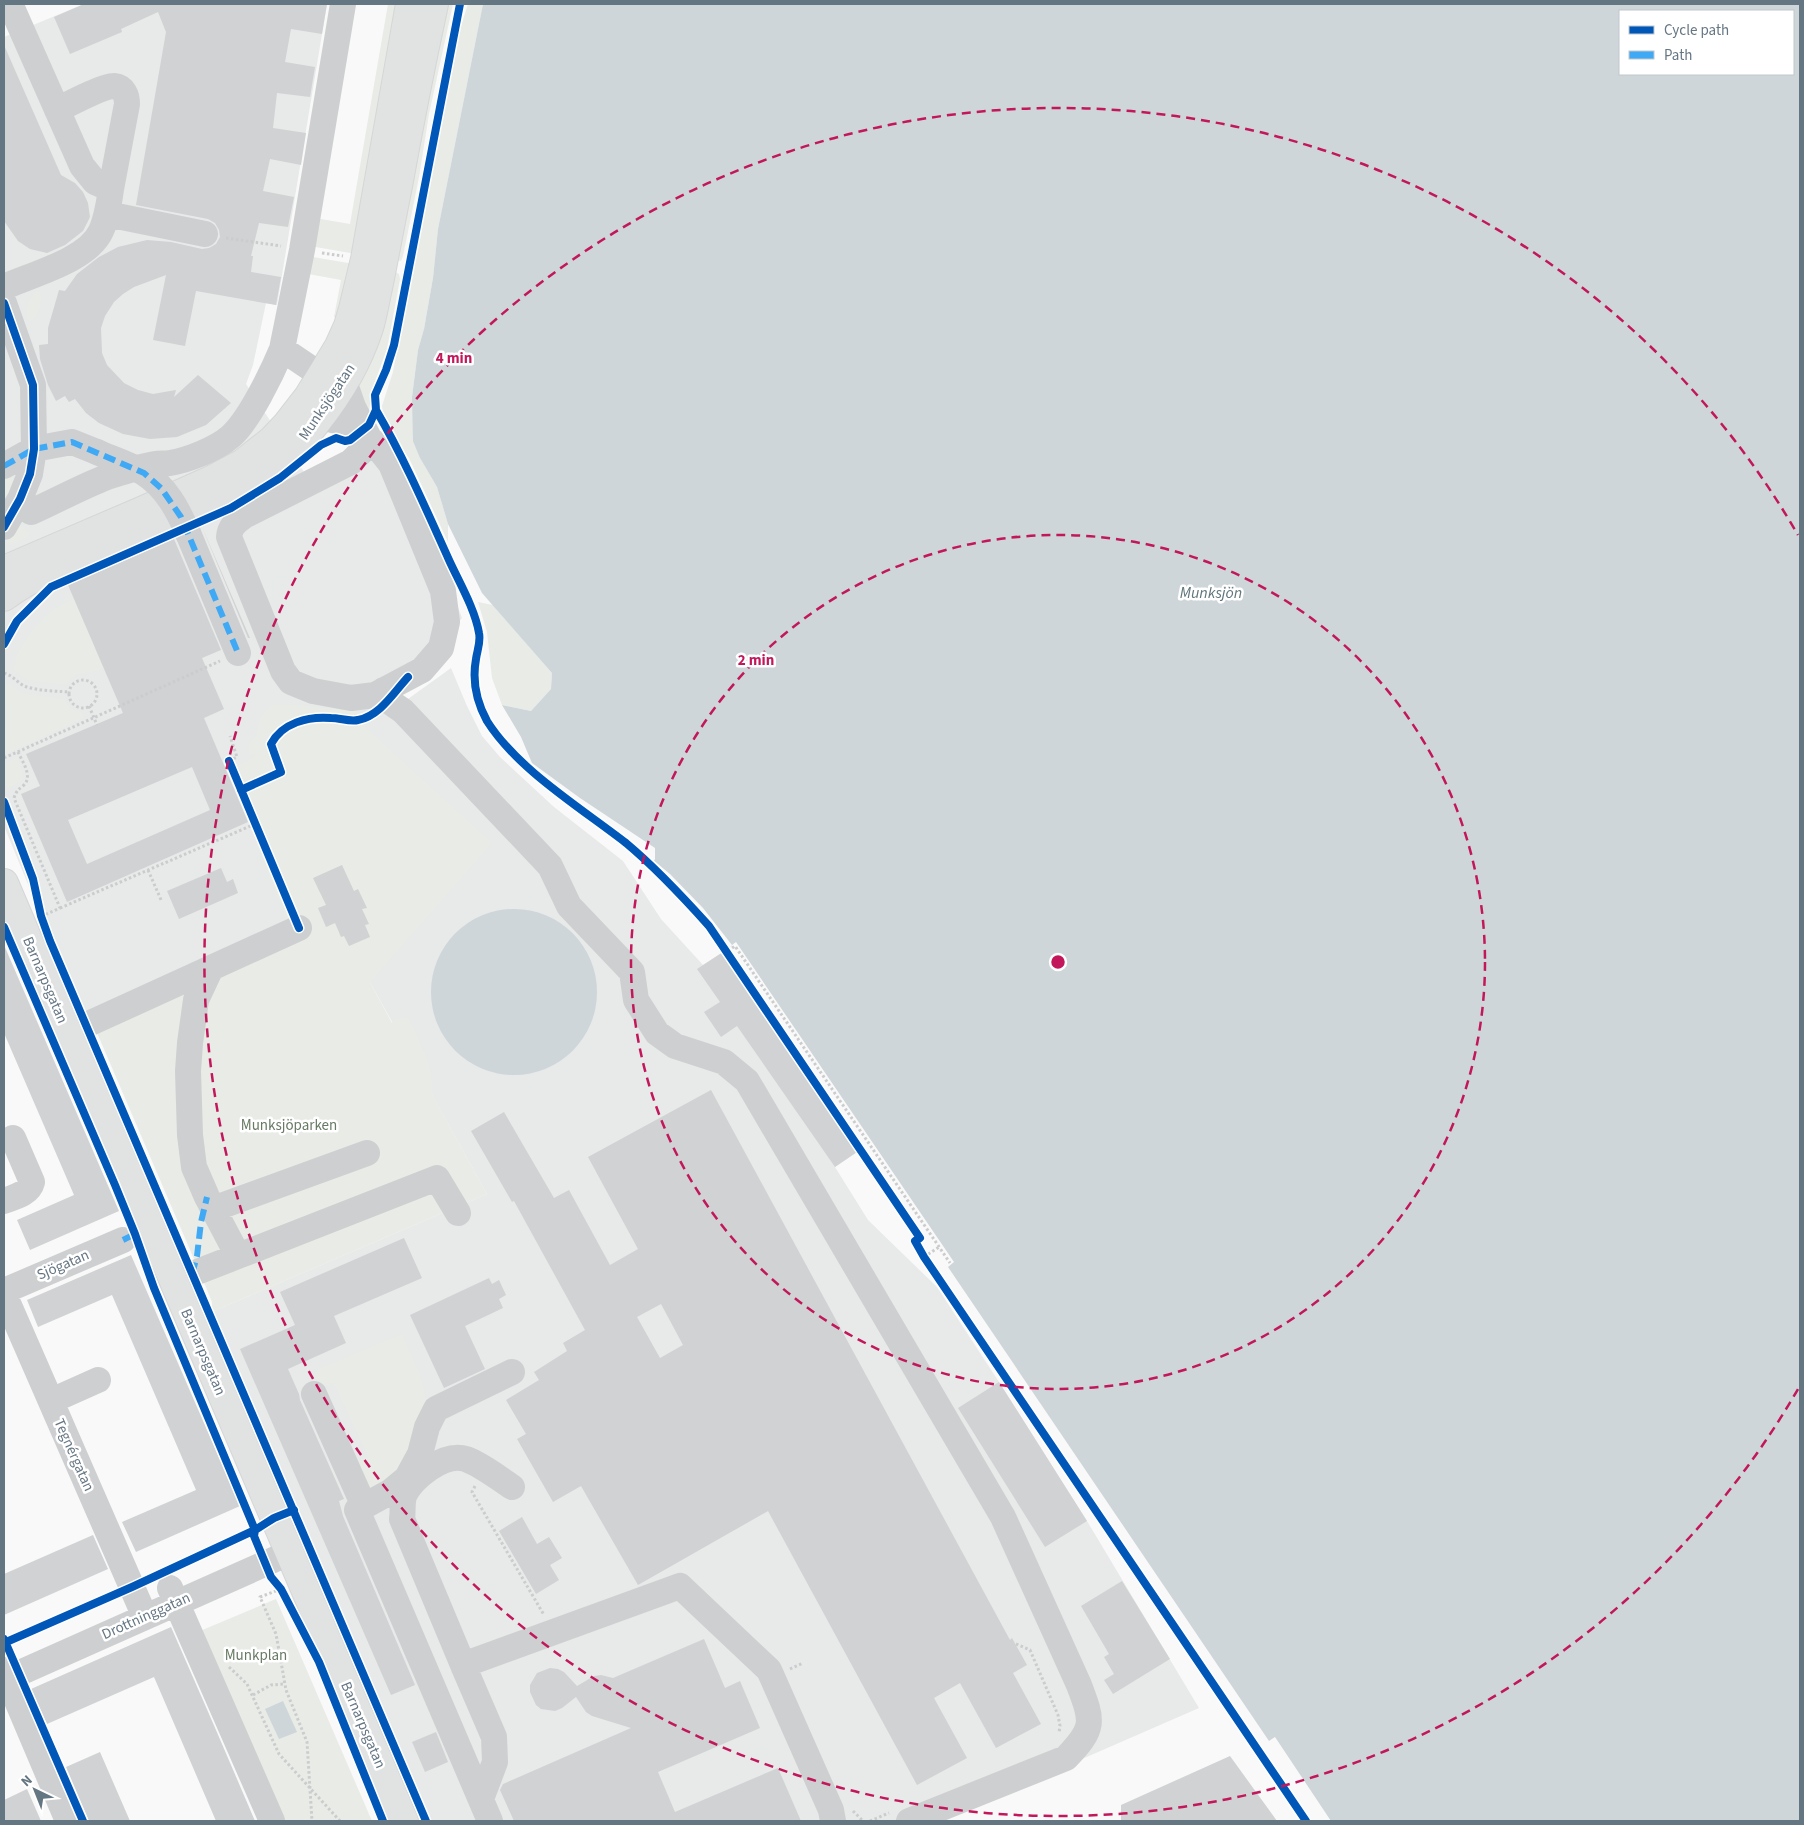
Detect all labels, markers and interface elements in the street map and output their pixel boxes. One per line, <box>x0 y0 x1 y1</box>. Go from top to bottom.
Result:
legend <box>1619 10 1794 75</box>
text: Cycle path <box>1664 20 1729 41</box>
text: Path <box>1664 45 1692 66</box>
text: 4 min <box>436 348 472 369</box>
street label: Munksjögatan <box>294 360 360 444</box>
water label: Munksjön <box>1180 582 1242 604</box>
text: 2 min <box>738 650 774 671</box>
street label: Barnarpsgatan <box>17 933 73 1027</box>
centre of rings <box>1049 953 1067 971</box>
park label: Munksjöparken <box>241 1115 337 1136</box>
street label: Sjögatan <box>34 1245 92 1285</box>
street label: Barnarpsgatan <box>175 1305 231 1399</box>
street label: Tegnérgatan <box>49 1415 99 1495</box>
street label: Drottninggatan <box>98 1587 194 1645</box>
park label: Munkplan <box>225 1645 287 1666</box>
street label: Barnarpsgatan <box>335 1678 391 1772</box>
north arrow <box>10 1765 60 1815</box>
text: N <box>17 1771 37 1792</box>

